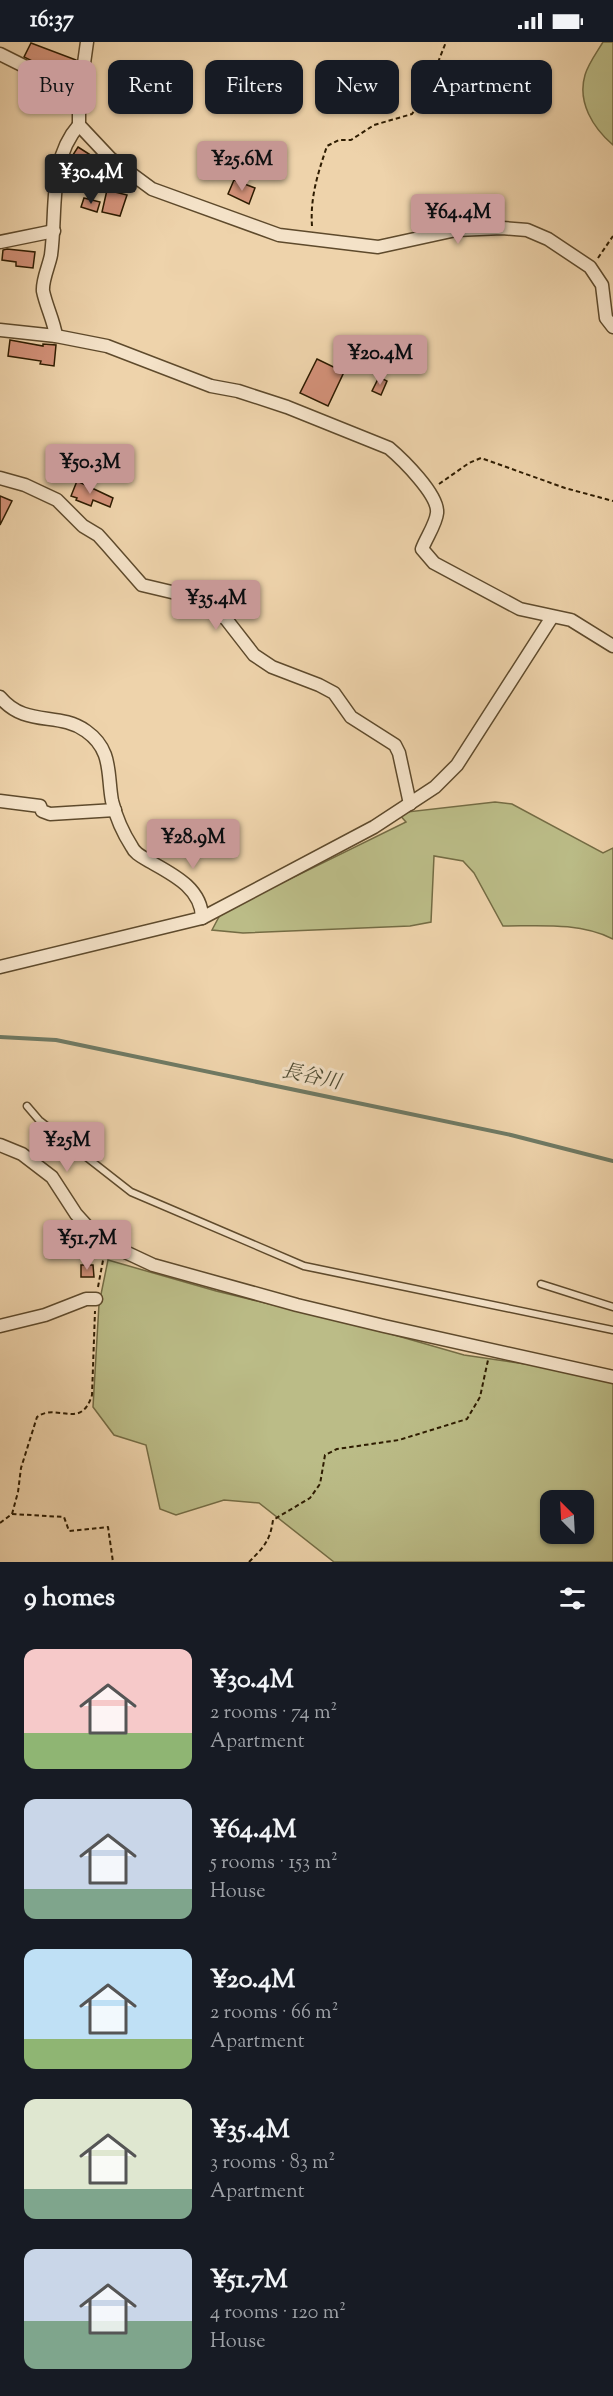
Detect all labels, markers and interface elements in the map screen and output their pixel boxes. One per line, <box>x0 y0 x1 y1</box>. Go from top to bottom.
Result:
text: 16:37 <box>30 5 74 37</box>
chip: Buy <box>18 60 96 114</box>
chip: Rent <box>108 60 193 114</box>
chip: Filters <box>205 60 303 114</box>
chip: New <box>315 60 399 114</box>
chip: Apartment <box>411 60 552 114</box>
pin: ¥25.6M <box>193 141 291 192</box>
text: ¥25.6M <box>211 146 273 175</box>
pin: ¥30.4M <box>42 154 140 205</box>
text: ¥30.4M <box>59 159 123 188</box>
pin: ¥64.4M <box>409 194 507 245</box>
text: ¥64.4M <box>425 199 491 228</box>
pin: ¥20.4M <box>331 335 429 386</box>
text: ¥20.4M <box>347 340 413 369</box>
pin: ¥50.3M <box>41 444 139 495</box>
text: ¥50.3M <box>59 449 121 478</box>
pin: ¥35.4M <box>167 580 265 631</box>
text: ¥35.4M <box>185 585 247 614</box>
pin: ¥28.9M <box>144 819 242 870</box>
text: ¥28.9M <box>161 824 225 853</box>
water label: 長谷川 <box>279 1058 345 1099</box>
pin: ¥25M <box>31 1122 103 1173</box>
text: ¥25M <box>43 1127 91 1156</box>
pin: ¥51.7M <box>38 1220 136 1271</box>
text: ¥51.7M <box>57 1225 117 1254</box>
north arrow <box>540 1490 594 1544</box>
map controls <box>540 1490 594 1544</box>
text: 9 homes <box>24 1580 115 1617</box>
icon: filters <box>556 1582 589 1615</box>
text: ¥30.4M <box>210 1662 294 1699</box>
icon: home <box>72 1673 144 1745</box>
text: 2 rooms · 74 m² <box>210 1699 337 1728</box>
text: Apartment <box>210 1728 305 1757</box>
text: ¥64.4M <box>210 1812 296 1849</box>
icon: home <box>72 1823 144 1895</box>
text: 5 rooms · 153 m² <box>210 1849 338 1878</box>
text: House <box>210 1878 265 1907</box>
text: ¥20.4M <box>210 1962 295 1999</box>
icon: home <box>72 1973 144 2045</box>
text: 2 rooms · 66 m² <box>210 1999 338 2028</box>
text: Apartment <box>210 2028 305 2057</box>
text: ¥35.4M <box>210 2112 290 2149</box>
icon: home <box>72 2123 144 2195</box>
text: 3 rooms · 83 m² <box>210 2149 335 2178</box>
text: Apartment <box>210 2178 305 2207</box>
text: ¥51.7M <box>210 2262 288 2299</box>
icon: home <box>72 2273 144 2345</box>
text: 4 rooms · 120 m² <box>210 2299 346 2328</box>
text: House <box>210 2328 265 2357</box>

